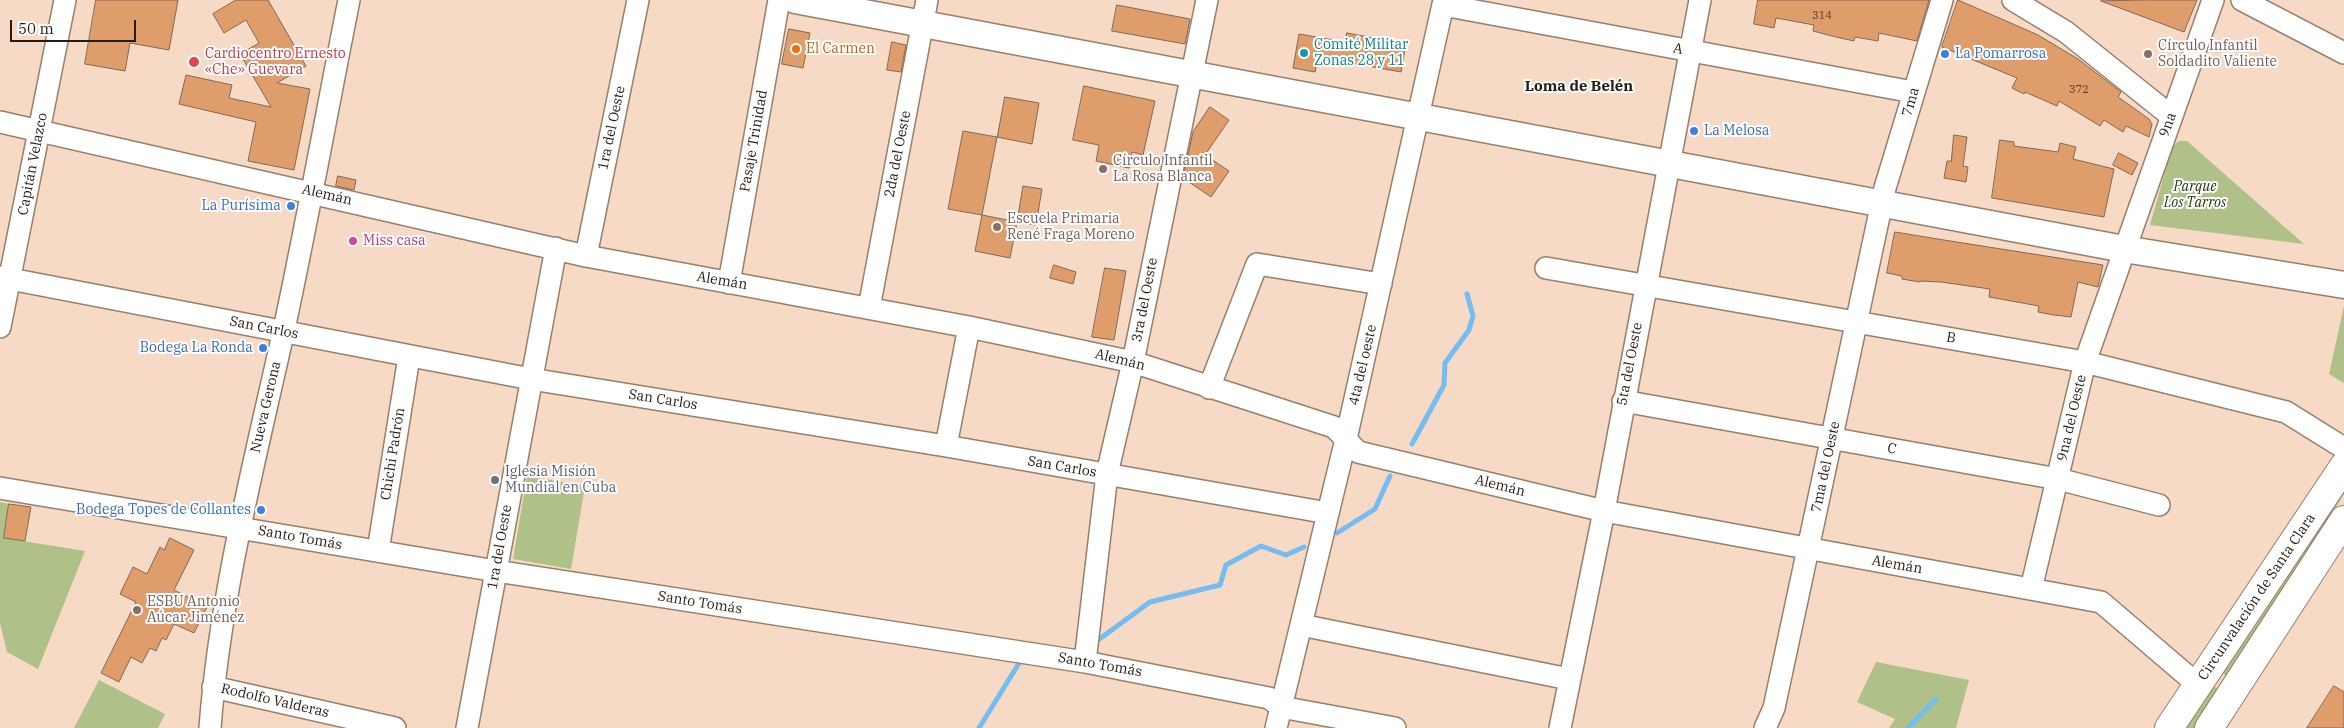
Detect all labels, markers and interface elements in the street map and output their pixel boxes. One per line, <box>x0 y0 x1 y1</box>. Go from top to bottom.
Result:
house number: 314 <box>1812 9 1832 23</box>
scale bar <box>12 10 139 42</box>
text: 50 m <box>18 19 54 38</box>
place label: Comité Militar Zonas 28 y 11 <box>1314 37 1408 70</box>
place label: Círculo Infantil Soldadito Valiente <box>2158 38 2277 70</box>
street label: A <box>1672 40 1684 58</box>
place label: El Carmen <box>806 41 875 57</box>
marker: El Carmen <box>790 43 802 55</box>
place label: Cardiocentro Ernesto «Che» Guevara <box>205 46 346 78</box>
place label: La Pomarrosa <box>1955 46 2046 62</box>
marker: Comité Militar Zonas 28 y 11 <box>1298 47 1310 59</box>
marker: La Pomarrosa <box>1939 48 1951 60</box>
marker: Círculo Infantil Soldadito Valiente <box>2142 48 2154 60</box>
marker: Cardiocentro Ernesto «Che» Guevara <box>187 55 201 69</box>
district label: Loma de Belén <box>1525 78 1633 96</box>
house number: 372 <box>2069 83 2089 97</box>
street label: 1ra del Oeste <box>595 84 629 172</box>
street label: 7ma <box>1899 86 1923 118</box>
street label: Pasaje Trinidad <box>737 89 771 193</box>
street label: 2da del Oeste <box>881 109 915 199</box>
street label: 9na <box>2156 110 2180 140</box>
street label: Capitán Velazco <box>15 111 51 217</box>
place label: La Melosa <box>1704 123 1769 139</box>
marker: La Melosa <box>1688 125 1700 137</box>
place label: Círculo Infantil La Rosa Blanca <box>1113 153 1213 186</box>
marker: Círculo Infantil La Rosa Blanca <box>1097 163 1109 175</box>
park label: Parque Los Tarros <box>2164 179 2226 212</box>
street label: Alemán <box>300 181 354 209</box>
place label: La Purísima <box>202 198 281 214</box>
marker: La Purísima <box>285 200 297 212</box>
place label: Escuela Primaria René Fraga Moreno <box>1007 211 1135 243</box>
marker: Escuela Primaria René Fraga Moreno <box>991 221 1003 233</box>
place label: Miss casa <box>363 233 426 249</box>
marker: Miss casa <box>347 235 359 247</box>
street label: 3ra del Oeste <box>1129 256 1161 344</box>
street label: Alemán <box>695 268 749 294</box>
street label: San Carlos <box>228 313 300 343</box>
street label: 5ta del Oeste <box>1614 321 1646 407</box>
street label: 4ta del oeste <box>1346 323 1380 407</box>
street label: B <box>1945 329 1957 347</box>
place label: Bodega La Ronda <box>140 340 253 356</box>
marker: Bodega La Ronda <box>257 342 269 354</box>
street label: Alemán <box>1093 346 1147 374</box>
street label: Nueva Gerona <box>247 360 285 454</box>
street label: 9na del Oeste <box>2054 373 2090 463</box>
street label: San Carlos <box>627 386 699 414</box>
street label: Chichi Padrón <box>377 406 409 502</box>
street label: 7ma del Oeste <box>1808 420 1844 514</box>
street label: C <box>1886 440 1898 458</box>
street label: San Carlos <box>1026 453 1098 481</box>
place label: Iglesia Misión Mundial en Cuba <box>505 464 616 497</box>
street label: Alemán <box>1473 472 1527 500</box>
marker: Iglesia Misión Mundial en Cuba <box>489 474 501 486</box>
place label: Bodega Topes de Collantes <box>76 502 251 518</box>
street label: 1ra del Oeste <box>484 503 516 591</box>
marker: Bodega Topes de Collantes <box>255 504 267 516</box>
street label: Circunvalación de Santa Clara <box>2195 510 2319 684</box>
street label: Santo Tomás <box>257 522 343 554</box>
street label: Alemán <box>1870 552 1924 578</box>
street label: Santo Tomás <box>657 588 743 618</box>
place label: ESBU Antonio Aúcar Jiménez <box>147 594 244 626</box>
marker: ESBU Antonio Aúcar Jiménez <box>131 604 143 616</box>
street label: Santo Tomás <box>1057 649 1143 681</box>
street label: Rodolfo Valderas <box>219 680 331 722</box>

